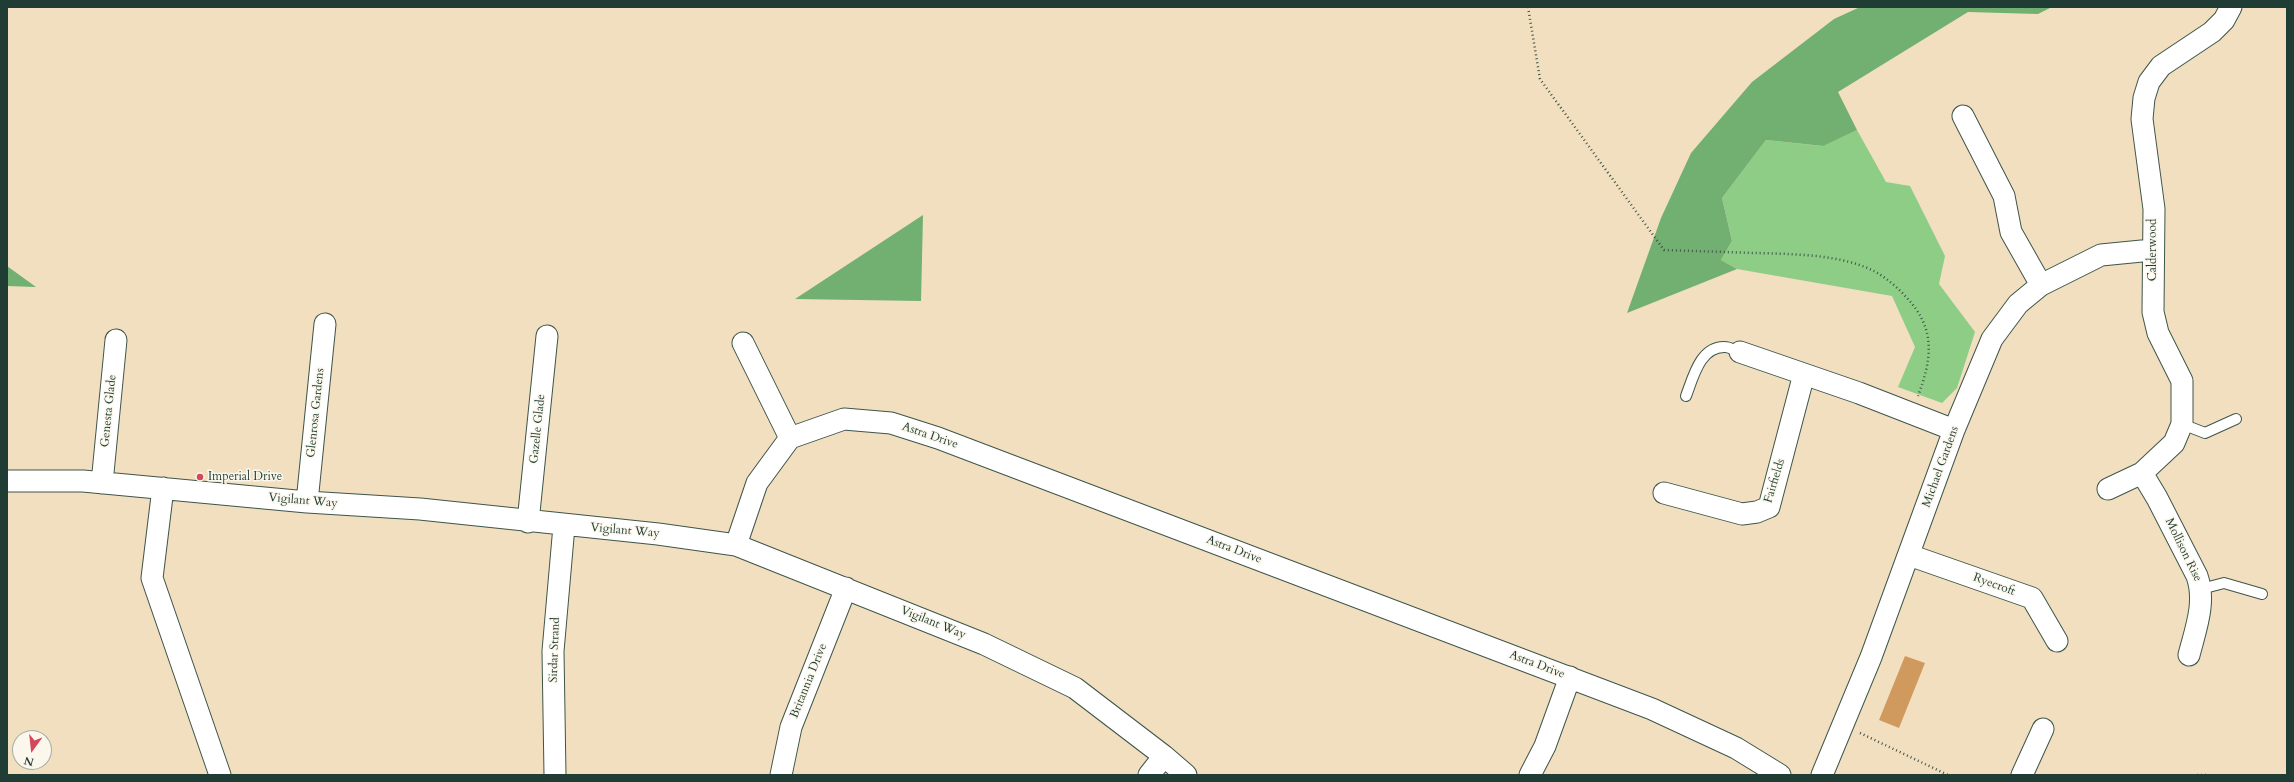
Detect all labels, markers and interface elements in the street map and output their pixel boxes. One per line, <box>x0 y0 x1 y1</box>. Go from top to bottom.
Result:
street label: Calderwood <box>2146 219 2160 281</box>
street label: Glenrosa Gardens <box>304 368 328 458</box>
street label: Genesta Glade <box>98 374 120 448</box>
street label: Gazelle Glade <box>527 394 549 464</box>
street label: Astra Drive <box>900 420 960 452</box>
street label: Michael Gardens <box>1920 424 1962 510</box>
street label: Fairfields <box>1761 457 1789 505</box>
place label: Imperial Drive <box>208 470 282 484</box>
marker: Imperial Drive <box>195 472 205 482</box>
street label: Vigilant Way <box>268 491 338 511</box>
street label: Mollison Rise <box>2161 516 2205 584</box>
street label: Vigilant Way <box>590 521 660 541</box>
street label: Astra Drive <box>1204 533 1264 567</box>
street label: Ryecroft <box>1971 571 2017 599</box>
street label: Vigilant Way <box>898 603 968 643</box>
street label: Sirdar Strand <box>547 617 563 683</box>
street label: Britannia Drive <box>787 642 831 720</box>
street label: Astra Drive <box>1507 648 1567 682</box>
north arrow <box>12 730 52 770</box>
text: N <box>22 753 36 770</box>

